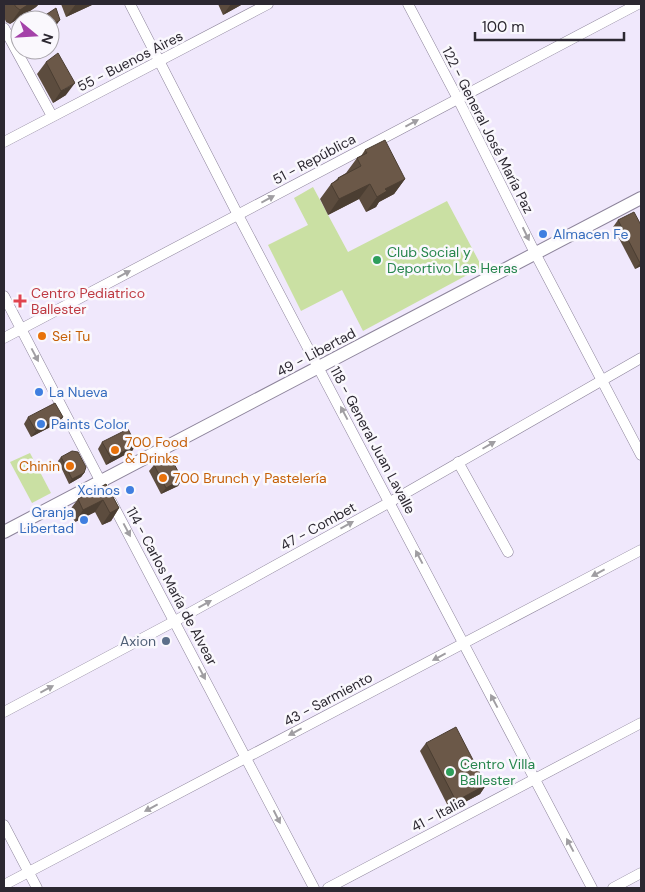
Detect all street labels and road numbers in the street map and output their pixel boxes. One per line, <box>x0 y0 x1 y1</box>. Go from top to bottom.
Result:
street label: 55 - Buenos Aires <box>74 27 186 95</box>
street label: 122 - General José María Paz <box>438 44 538 216</box>
street label: 51 - República <box>269 130 359 188</box>
street label: 49 - Libertad <box>273 324 359 380</box>
street label: 118 - General Juan Lavalle <box>326 363 420 517</box>
street label: 47 - Combet <box>277 498 359 554</box>
street label: 114 - Carlos María de Alvear <box>123 504 221 668</box>
street label: 43 - Sarmiento <box>280 668 376 730</box>
street label: 41 - Italia <box>408 792 468 836</box>

